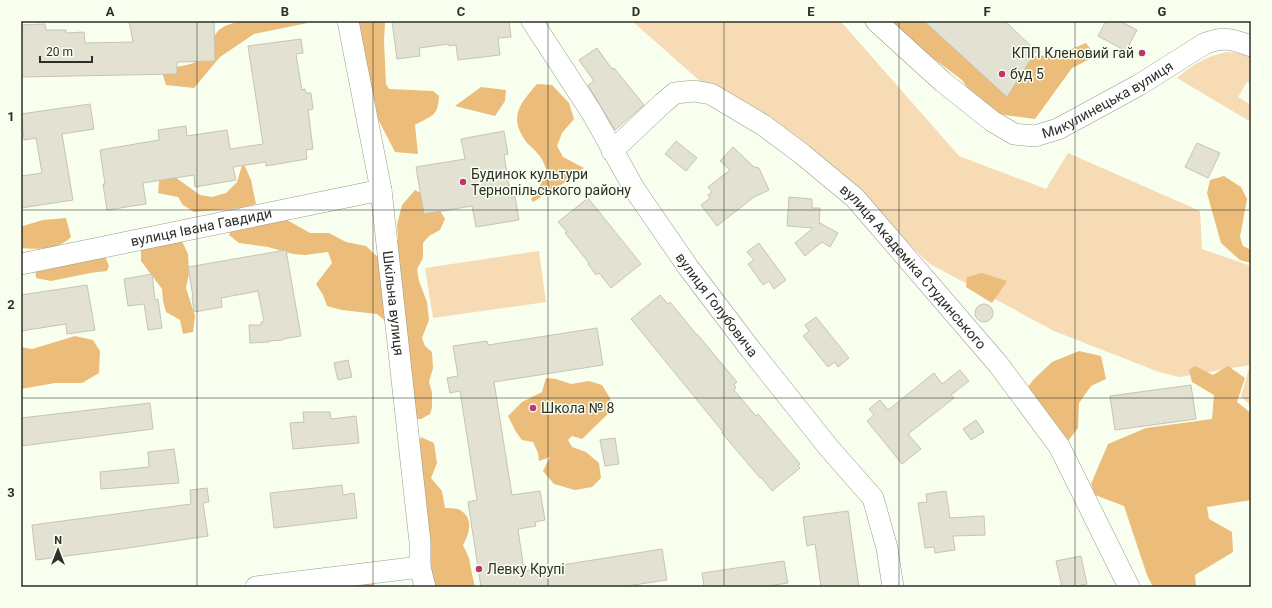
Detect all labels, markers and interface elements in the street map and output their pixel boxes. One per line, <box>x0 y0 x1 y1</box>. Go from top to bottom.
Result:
text: A <box>106 4 115 19</box>
text: B <box>281 4 289 19</box>
text: C <box>457 4 466 19</box>
text: D <box>632 4 640 19</box>
text: E <box>807 4 815 19</box>
text: F <box>983 4 991 19</box>
text: G <box>1158 4 1167 19</box>
scale bar <box>40 38 92 64</box>
text: 20 m <box>46 45 73 59</box>
place label: КПП Кленовий гай <box>1012 45 1134 61</box>
marker: КПП Кленовий гай <box>1137 48 1147 58</box>
street label: Микулинецька вулиця <box>1040 58 1176 141</box>
place label: буд 5 <box>1010 66 1044 82</box>
marker: буд 5 <box>997 69 1007 79</box>
text: 1 <box>7 109 15 124</box>
place label: Будинок культури Тернопільського району <box>471 166 631 198</box>
marker: Будинок культури Тернопільського району <box>458 177 468 187</box>
street label: вулиця Академіка Студинського <box>837 181 990 352</box>
street label: вулиця Івана Гавдиди <box>129 205 273 249</box>
street label: Шкільна вулиця <box>380 250 407 356</box>
street label: вулиця Голубовича <box>673 250 761 360</box>
text: 2 <box>7 297 15 312</box>
place label: Школа № 8 <box>541 400 615 416</box>
marker: Школа № 8 <box>528 403 538 413</box>
text: 3 <box>7 485 15 500</box>
north arrow <box>38 530 78 570</box>
text: N <box>54 534 62 547</box>
place label: Левку Крупі <box>487 561 565 577</box>
marker: Левку Крупі <box>474 564 484 574</box>

